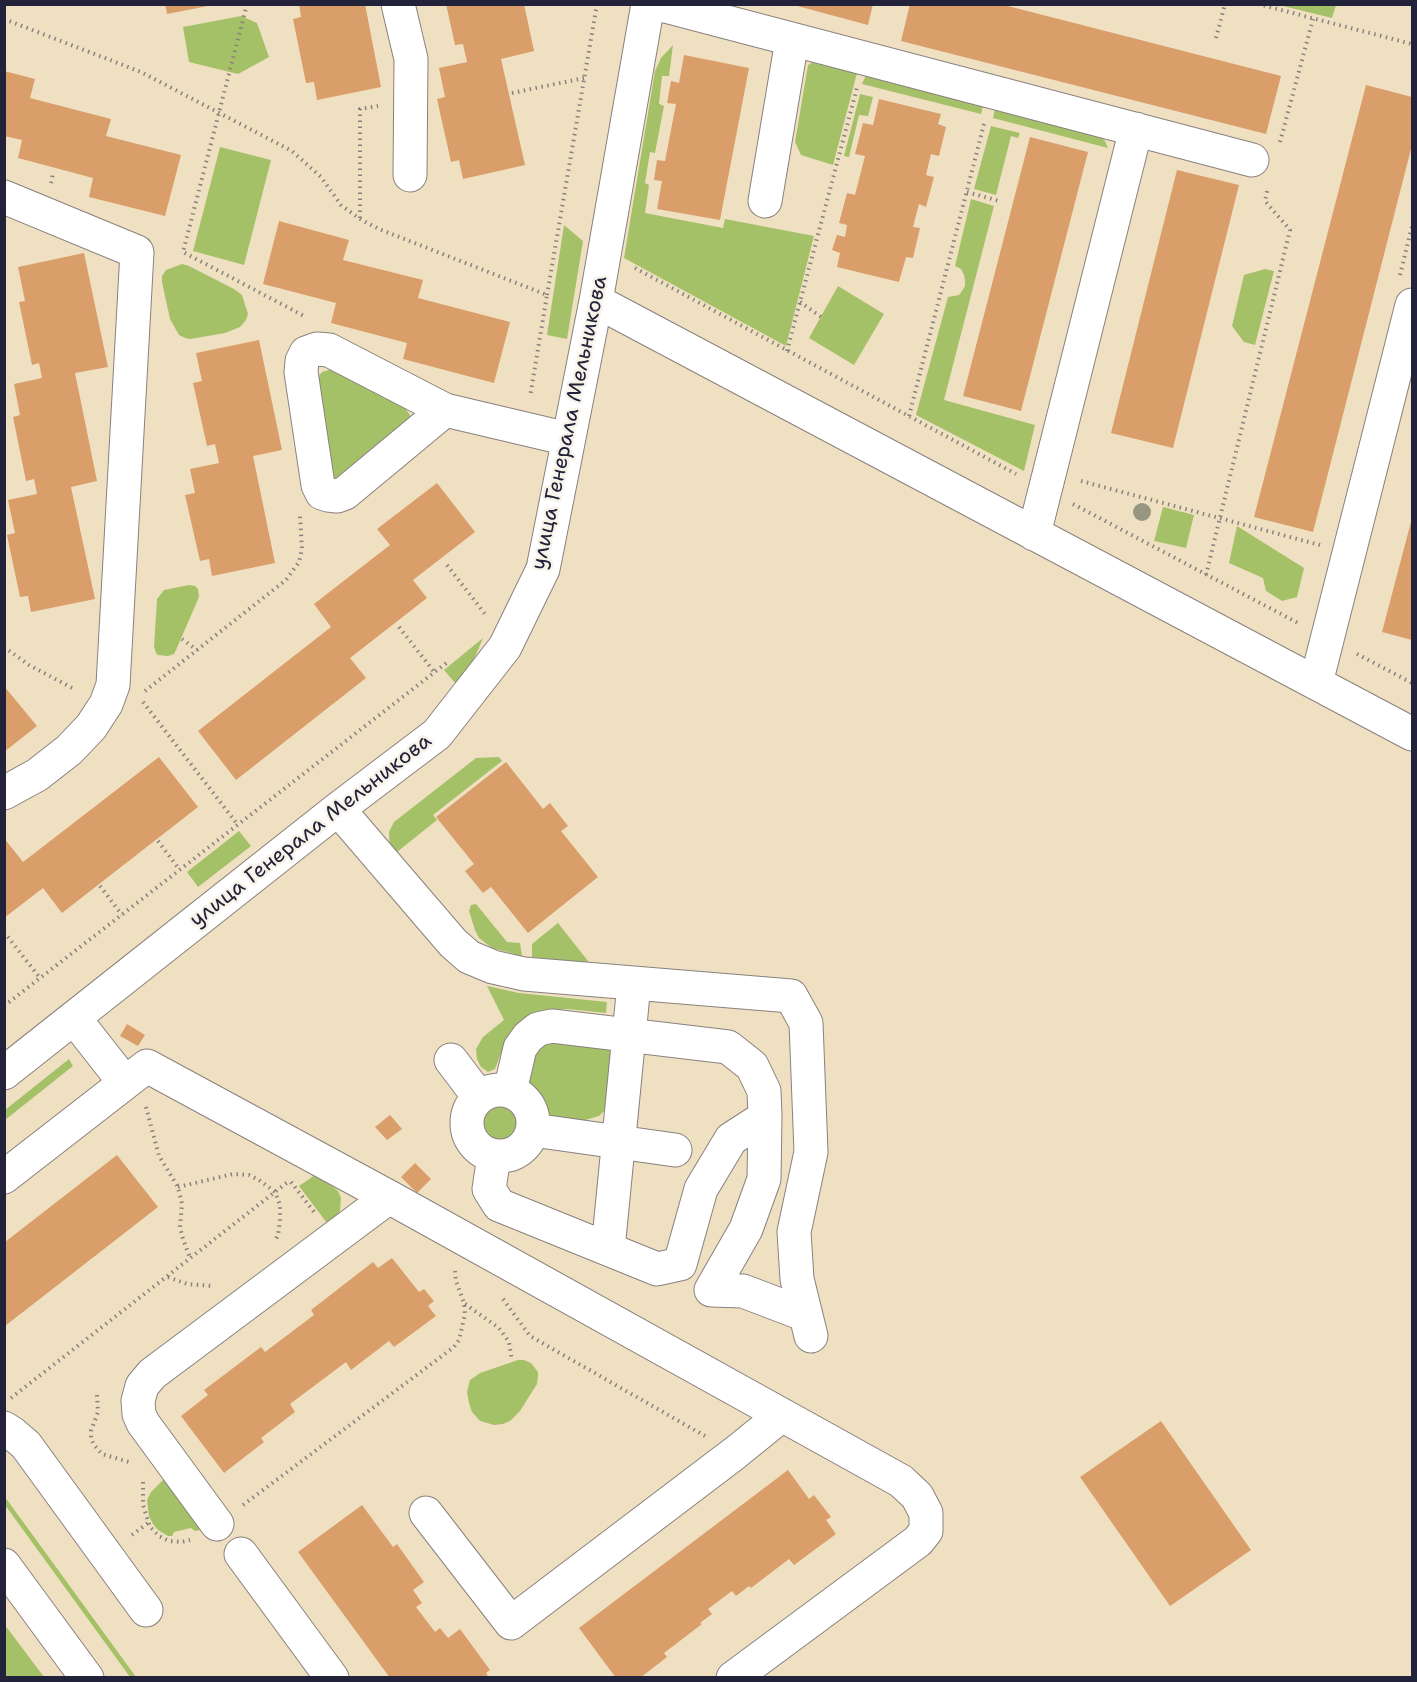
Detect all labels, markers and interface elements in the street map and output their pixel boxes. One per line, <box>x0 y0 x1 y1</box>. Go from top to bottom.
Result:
street label: улица Генерала Мельникова <box>527 274 613 572</box>
street label: улица Генерала Мельникова <box>185 729 437 933</box>

